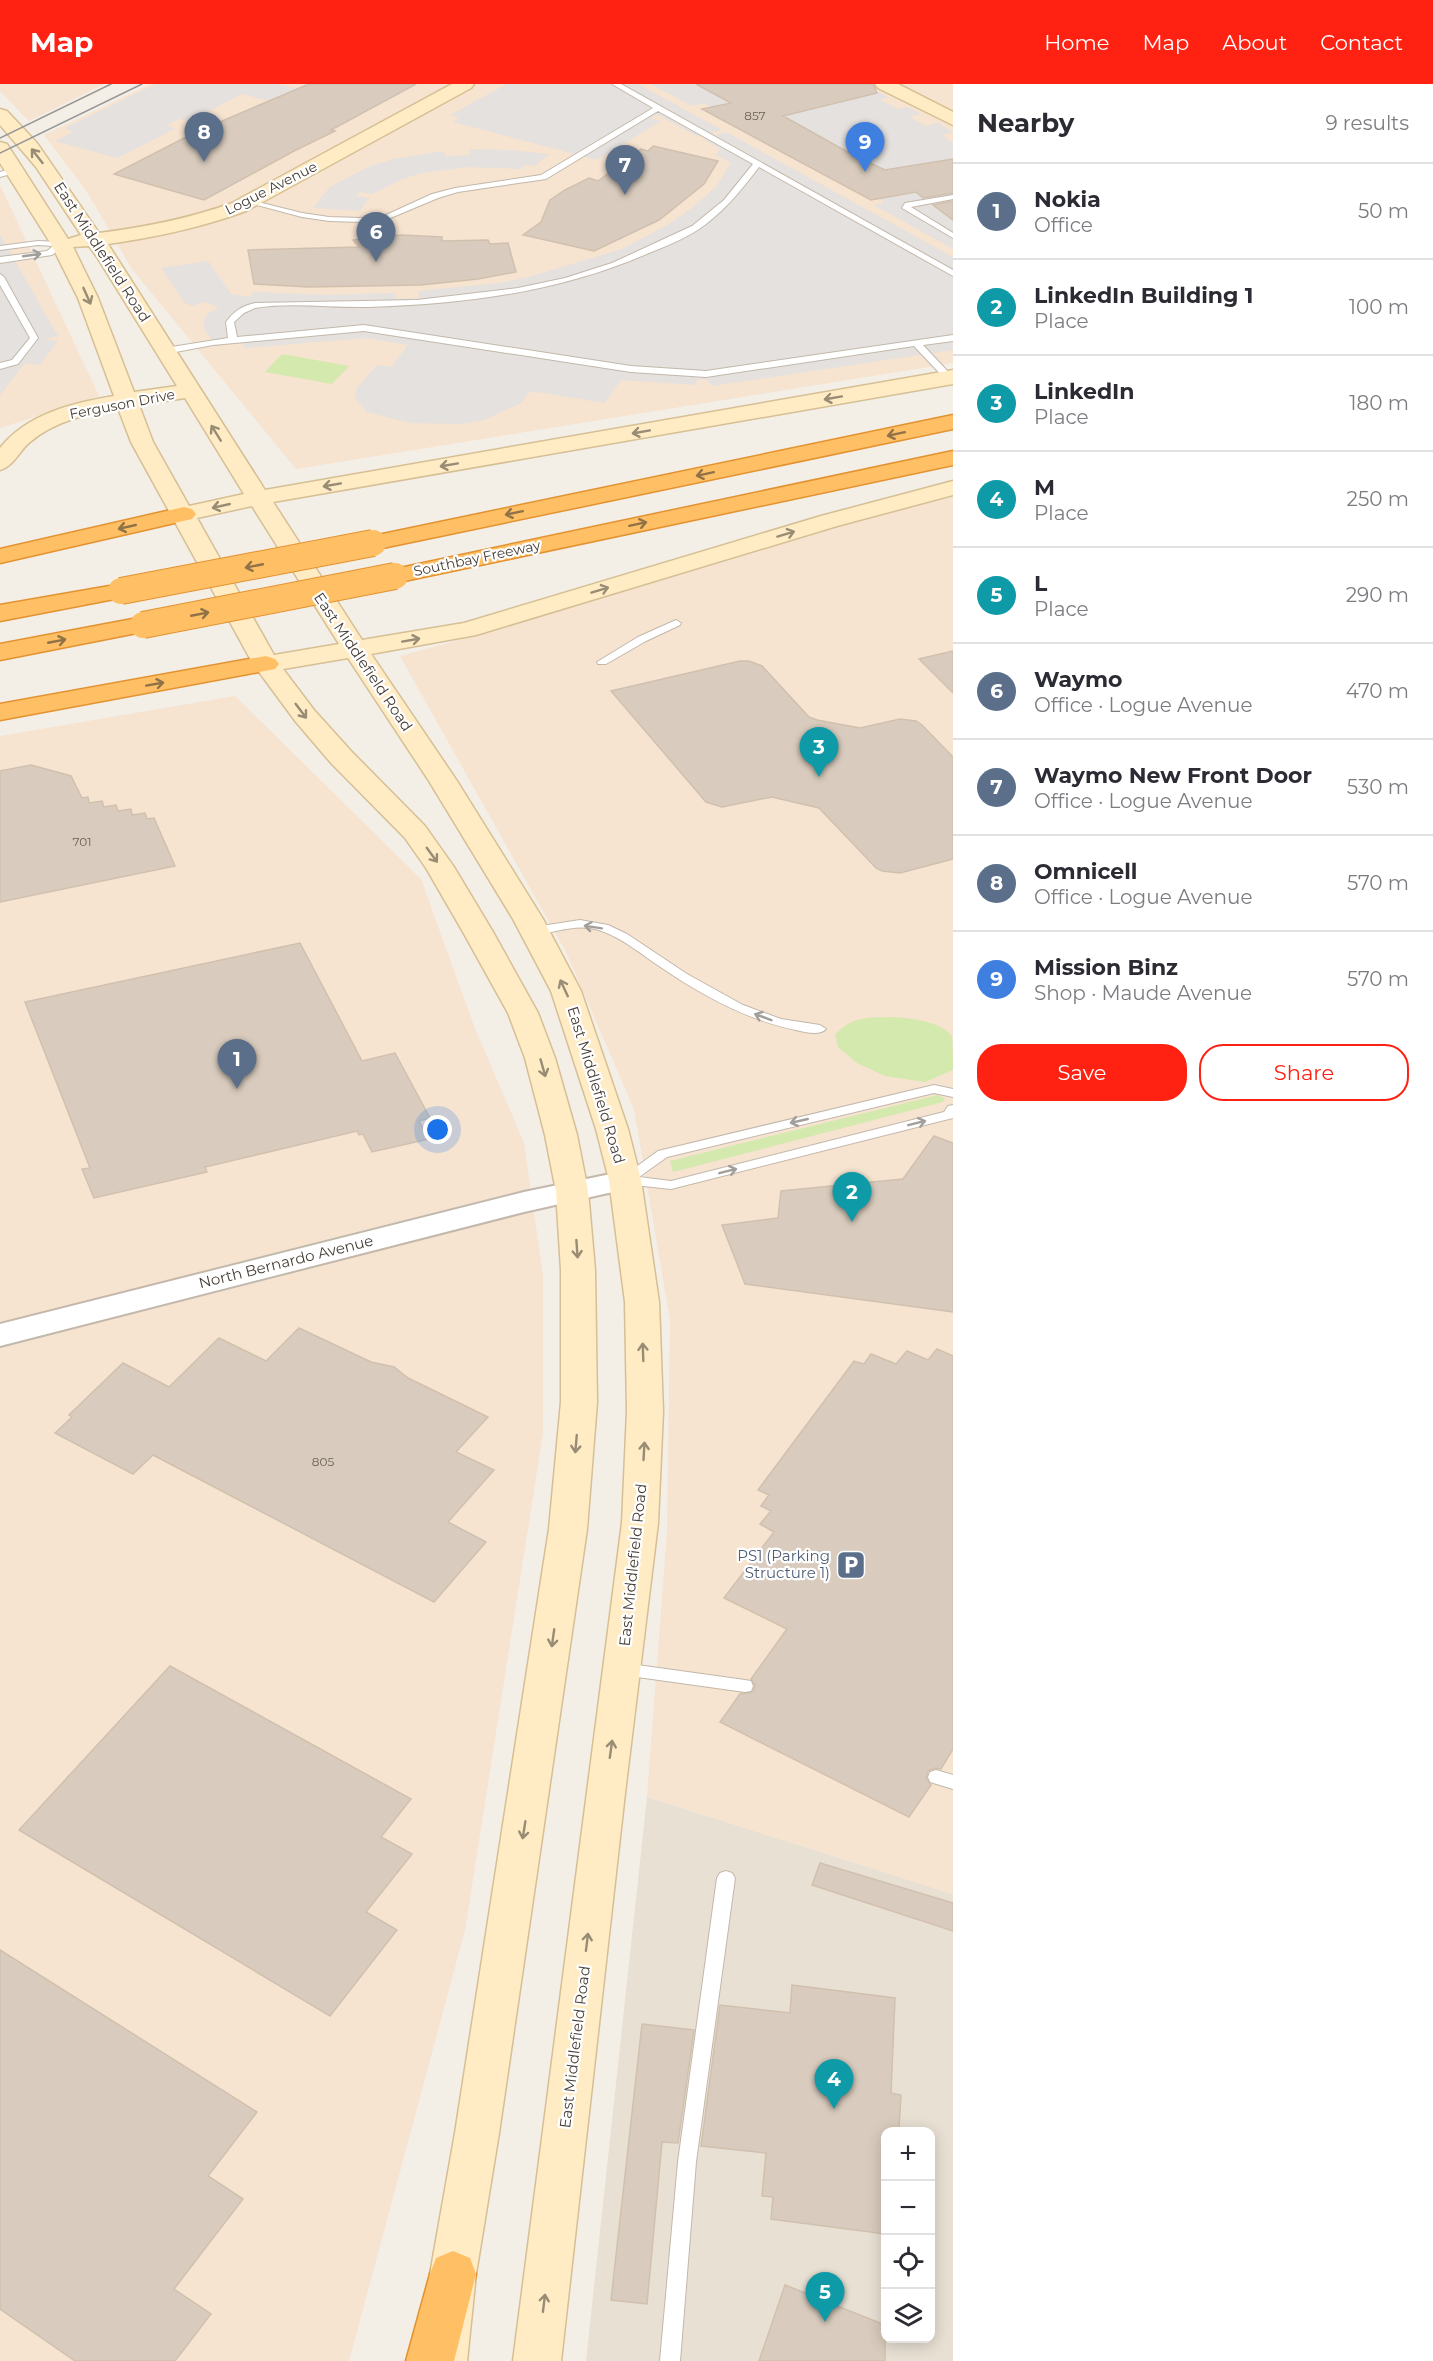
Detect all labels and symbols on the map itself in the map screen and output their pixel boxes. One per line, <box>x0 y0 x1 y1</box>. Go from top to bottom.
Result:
house number: 857 <box>744 108 766 123</box>
pin: 8 <box>184 112 224 162</box>
pin: 9 <box>846 122 884 172</box>
pin: 7 <box>606 146 644 195</box>
one-way arrow <box>31 148 44 164</box>
street label: Logue Avenue <box>222 157 320 219</box>
street label: East Middlefield Road <box>50 178 155 325</box>
pin: 6 <box>356 212 395 262</box>
one-way arrow <box>21 249 41 260</box>
one-way arrow <box>82 287 93 305</box>
street label: Ferguson Drive <box>68 385 176 423</box>
one-way arrow <box>824 393 844 404</box>
one-way arrow <box>210 425 222 442</box>
one-way arrow <box>632 426 652 437</box>
one-way arrow <box>886 429 906 440</box>
one-way arrow <box>440 460 460 471</box>
one-way arrow <box>696 468 715 480</box>
one-way arrow <box>323 480 343 491</box>
one-way arrow <box>211 501 231 512</box>
one-way arrow <box>505 508 524 519</box>
one-way arrow <box>628 518 647 530</box>
one-way arrow <box>118 521 137 533</box>
one-way arrow <box>776 528 795 539</box>
street label: Southbay Freeway <box>412 536 542 580</box>
one-way arrow <box>245 561 264 572</box>
one-way arrow <box>590 584 609 595</box>
street label: East Middlefield Road <box>310 589 417 735</box>
one-way arrow <box>190 608 210 619</box>
one-way arrow <box>401 634 421 645</box>
one-way arrow <box>47 635 67 646</box>
one-way arrow <box>145 678 165 689</box>
one-way arrow <box>295 702 308 718</box>
pin: 3 <box>800 728 838 777</box>
house number: 701 <box>72 834 92 849</box>
one-way arrow <box>426 847 438 863</box>
one-way arrow <box>583 921 603 932</box>
one-way arrow <box>557 979 569 997</box>
street label: East Middlefield Road <box>563 1004 629 1166</box>
one-way arrow <box>755 1011 773 1022</box>
pin: 1 <box>218 1040 256 1089</box>
one-way arrow <box>538 1058 549 1077</box>
your location <box>423 1115 452 1144</box>
one-way arrow <box>790 1116 809 1128</box>
one-way arrow <box>907 1116 926 1128</box>
one-way arrow <box>718 1164 737 1176</box>
pin: 2 <box>832 1172 872 1222</box>
street label: North Bernardo Avenue <box>197 1231 375 1292</box>
one-way arrow <box>571 1239 582 1259</box>
one-way arrow <box>638 1343 649 1363</box>
one-way arrow <box>570 1434 581 1454</box>
one-way arrow <box>638 1441 649 1461</box>
house number: 805 <box>312 1454 334 1469</box>
street label: East Middlefield Road <box>615 1483 650 1647</box>
place label: PS1 (Parking Structure 1) <box>737 1546 830 1582</box>
parking icon: PS1 (Parking Structure 1) <box>835 1549 867 1581</box>
one-way arrow <box>547 1627 558 1647</box>
one-way arrow <box>605 1739 616 1759</box>
one-way arrow <box>518 1820 529 1840</box>
one-way arrow <box>582 1933 593 1953</box>
street label: East Middlefield Road <box>555 1965 594 2129</box>
pin: 4 <box>814 2060 854 2109</box>
pin: 5 <box>806 2272 844 2322</box>
one-way arrow <box>539 2293 550 2313</box>

